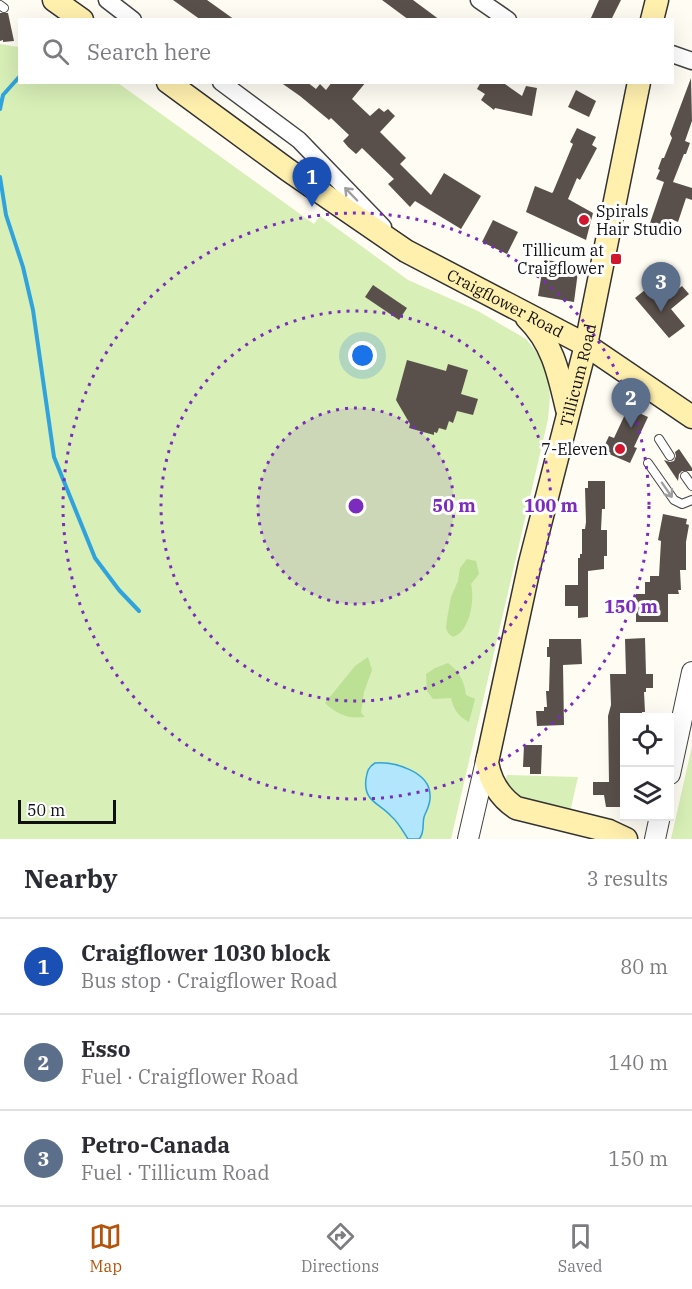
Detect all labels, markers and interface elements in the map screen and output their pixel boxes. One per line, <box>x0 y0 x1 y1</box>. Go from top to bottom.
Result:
search box <box>18 18 674 84</box>
icon: search <box>39 35 72 68</box>
text: Search here <box>87 37 211 66</box>
pin: 1 <box>292 158 332 207</box>
one-way arrow <box>344 186 358 201</box>
place label: Spirals Hair Studio <box>596 201 682 239</box>
marker: Spirals Hair Studio <box>577 213 591 227</box>
place label: Tillicum at Craigflower <box>517 240 604 278</box>
marker: Tillicum at Craigflower <box>609 252 623 266</box>
pin: 3 <box>642 262 680 312</box>
street label: Craigflower Road <box>444 264 567 342</box>
street label: Tillicum Road <box>555 322 600 429</box>
your location <box>348 341 377 370</box>
pin: 2 <box>612 378 650 428</box>
place label: 7-Eleven <box>541 439 608 459</box>
marker: 7-Eleven <box>613 442 627 456</box>
one-way arrow <box>661 481 673 498</box>
text: 50 m <box>432 494 476 517</box>
text: 100 m <box>524 494 579 517</box>
centre of rings <box>346 496 366 516</box>
text: 150 m <box>604 595 659 618</box>
map controls <box>620 713 674 821</box>
button: locate <box>620 713 674 767</box>
button: layers <box>620 767 674 821</box>
scale bar <box>18 797 116 824</box>
text: 50 m <box>27 800 65 820</box>
text: Nearby <box>24 861 118 895</box>
text: 3 results <box>587 865 668 892</box>
text: Craigflower 1030 block <box>81 938 330 967</box>
text: 1 <box>38 953 50 980</box>
text: 80 m <box>620 953 668 980</box>
text: Bus stop · Craigflower Road <box>81 967 338 994</box>
text: Esso <box>81 1034 131 1063</box>
text: 2 <box>38 1049 50 1076</box>
text: 140 m <box>608 1049 668 1076</box>
text: Fuel · Craigflower Road <box>81 1063 299 1090</box>
text: Petro-Canada <box>81 1130 230 1159</box>
text: 3 <box>38 1145 50 1172</box>
text: 150 m <box>608 1145 668 1172</box>
text: Fuel · Tillicum Road <box>81 1159 270 1186</box>
tab: Map <box>89 1220 122 1276</box>
tab: Directions <box>301 1220 379 1276</box>
tab: Saved <box>558 1220 603 1276</box>

